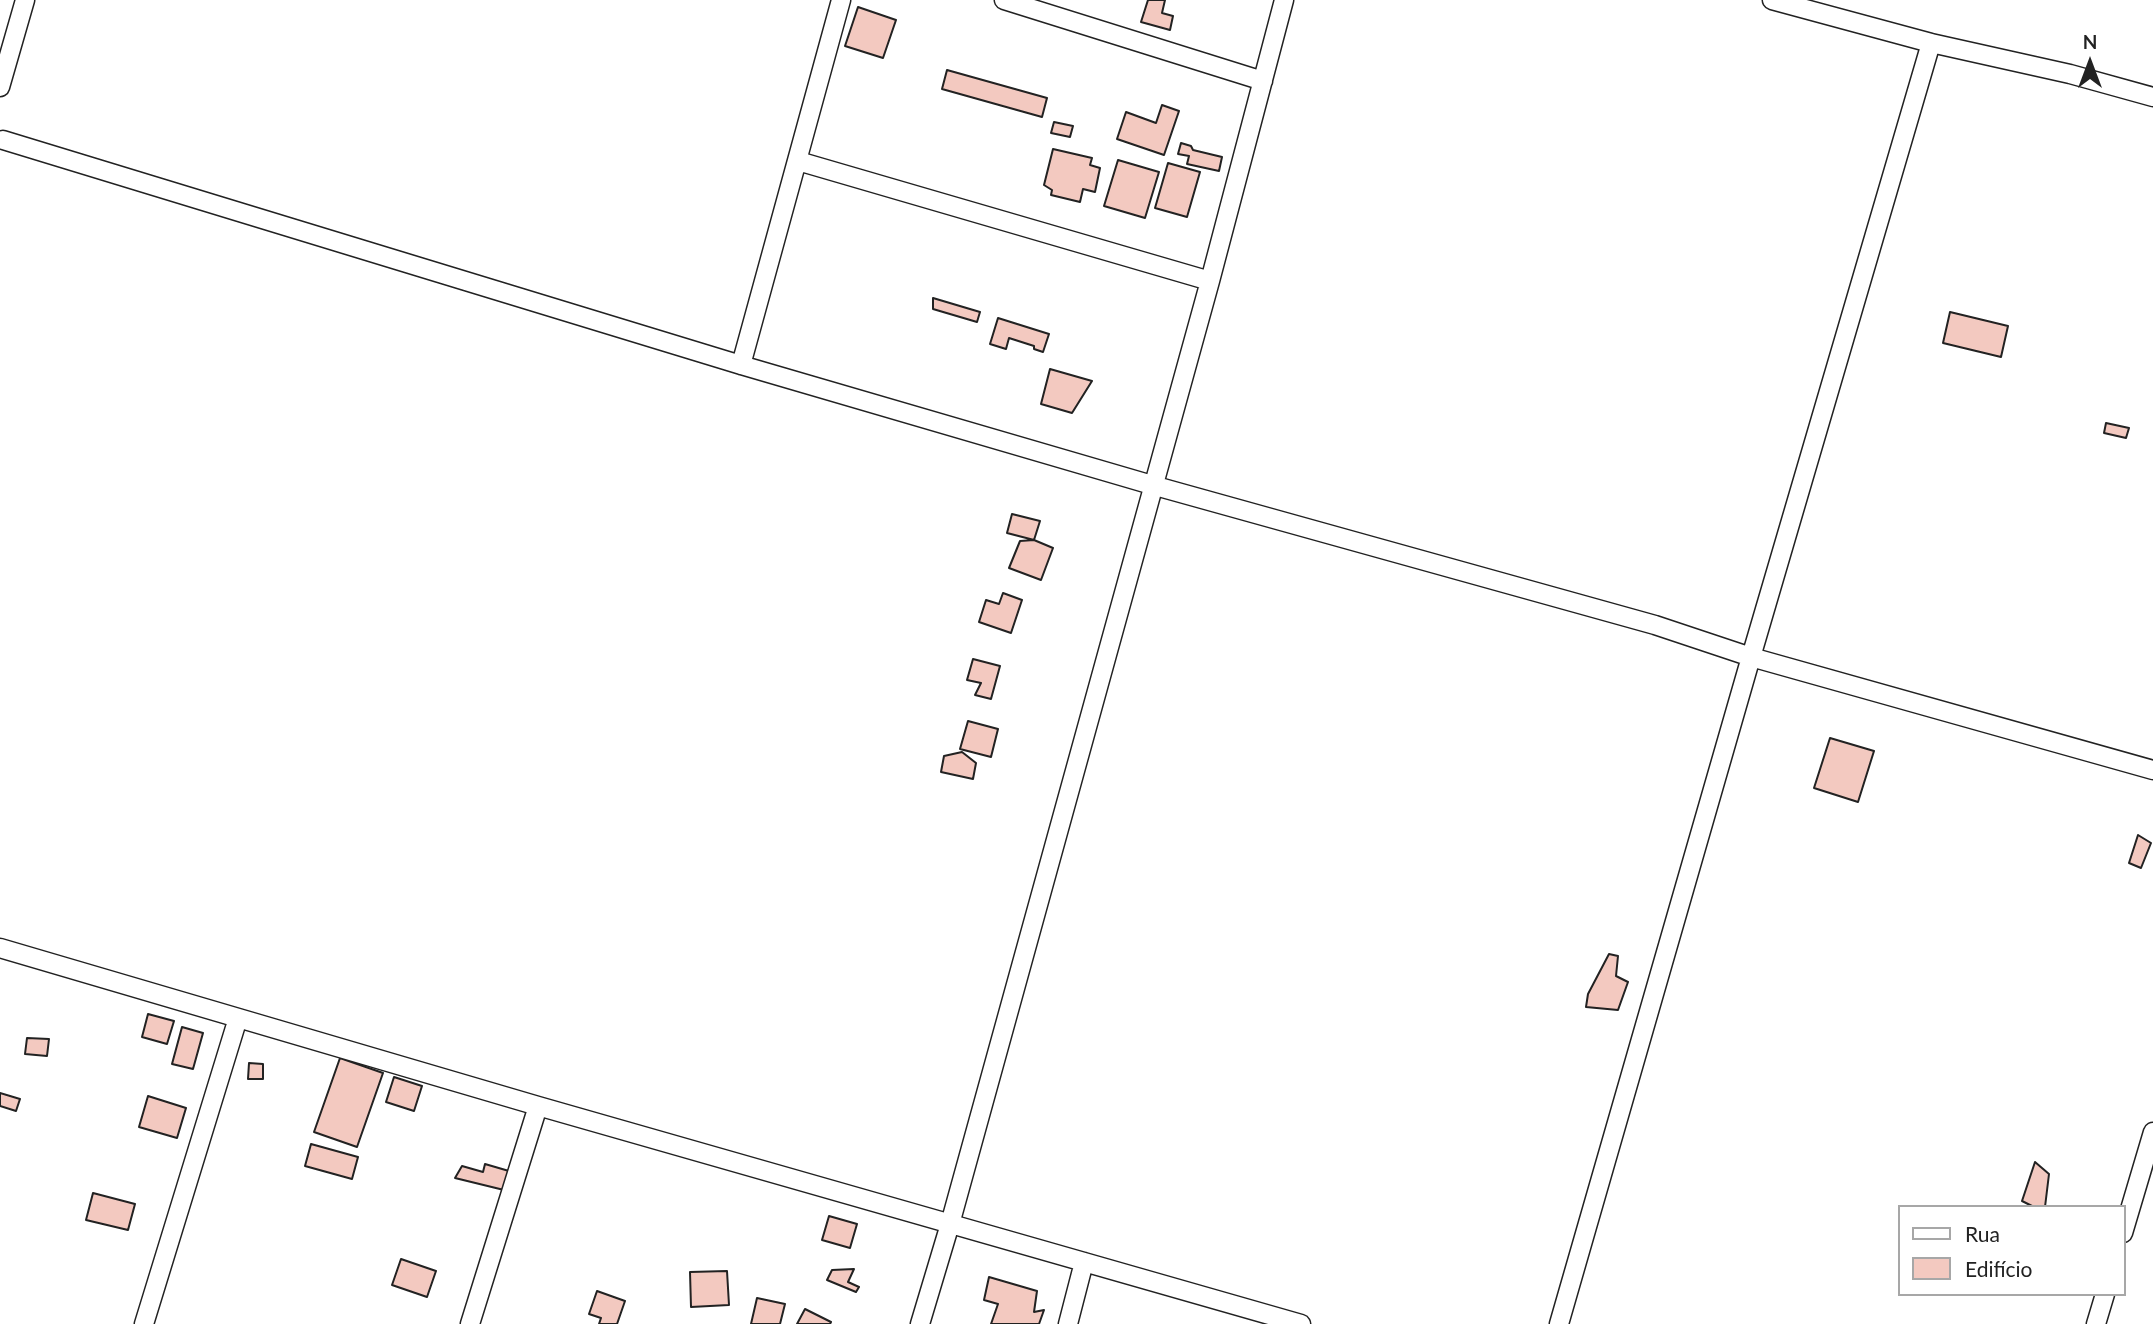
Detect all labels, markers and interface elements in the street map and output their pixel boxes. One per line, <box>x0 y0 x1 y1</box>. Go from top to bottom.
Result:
north arrow <box>2055 28 2125 98</box>
text: N <box>2083 30 2097 53</box>
legend <box>1898 1205 2125 1296</box>
text: Rua <box>1965 1221 2000 1246</box>
text: Edifício <box>1965 1256 2032 1281</box>

